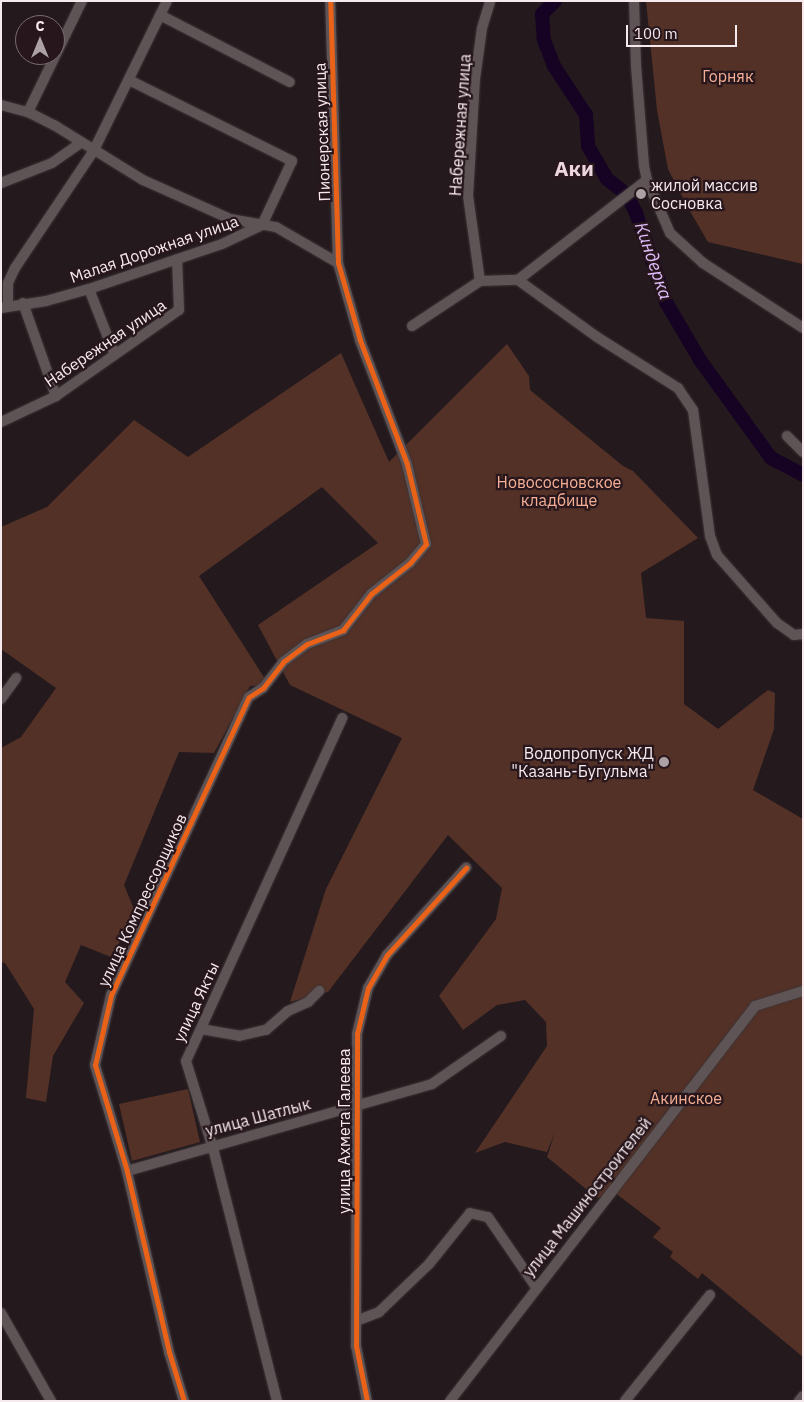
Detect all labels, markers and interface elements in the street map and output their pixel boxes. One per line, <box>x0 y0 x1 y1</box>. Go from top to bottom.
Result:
north arrow <box>15 15 65 65</box>
scale bar <box>629 15 740 47</box>
text: С <box>35 17 45 35</box>
text: 100 m <box>634 24 678 43</box>
street label: Набережная улица <box>445 53 475 197</box>
street label: Пионерская улица <box>310 62 334 202</box>
park label: Горняк <box>702 66 754 86</box>
district label: Аки <box>554 155 594 181</box>
place label: жилой массив Сосновка <box>651 175 758 213</box>
marker: жилой массив Сосновка <box>635 188 647 200</box>
street label: Малая Дорожная улица <box>67 211 241 287</box>
water label: Киндерка <box>630 219 676 303</box>
street label: Набережная улица <box>41 295 169 391</box>
park label: Новососновское кладбище <box>497 472 621 510</box>
place label: Водопропуск ЖД "Казань-Бугульма" <box>511 743 654 781</box>
marker: Водопропуск ЖД "Казань-Бугульма" <box>658 756 670 768</box>
street label: улица Компрессорщиков <box>93 810 191 990</box>
street label: улица Якты <box>169 959 223 1045</box>
street label: улица Ахмета Галеева <box>334 1048 354 1214</box>
park label: Акинское <box>650 1088 722 1108</box>
street label: улица Шатлык <box>203 1094 313 1140</box>
street label: улица Машиностроителей <box>519 1114 655 1280</box>

